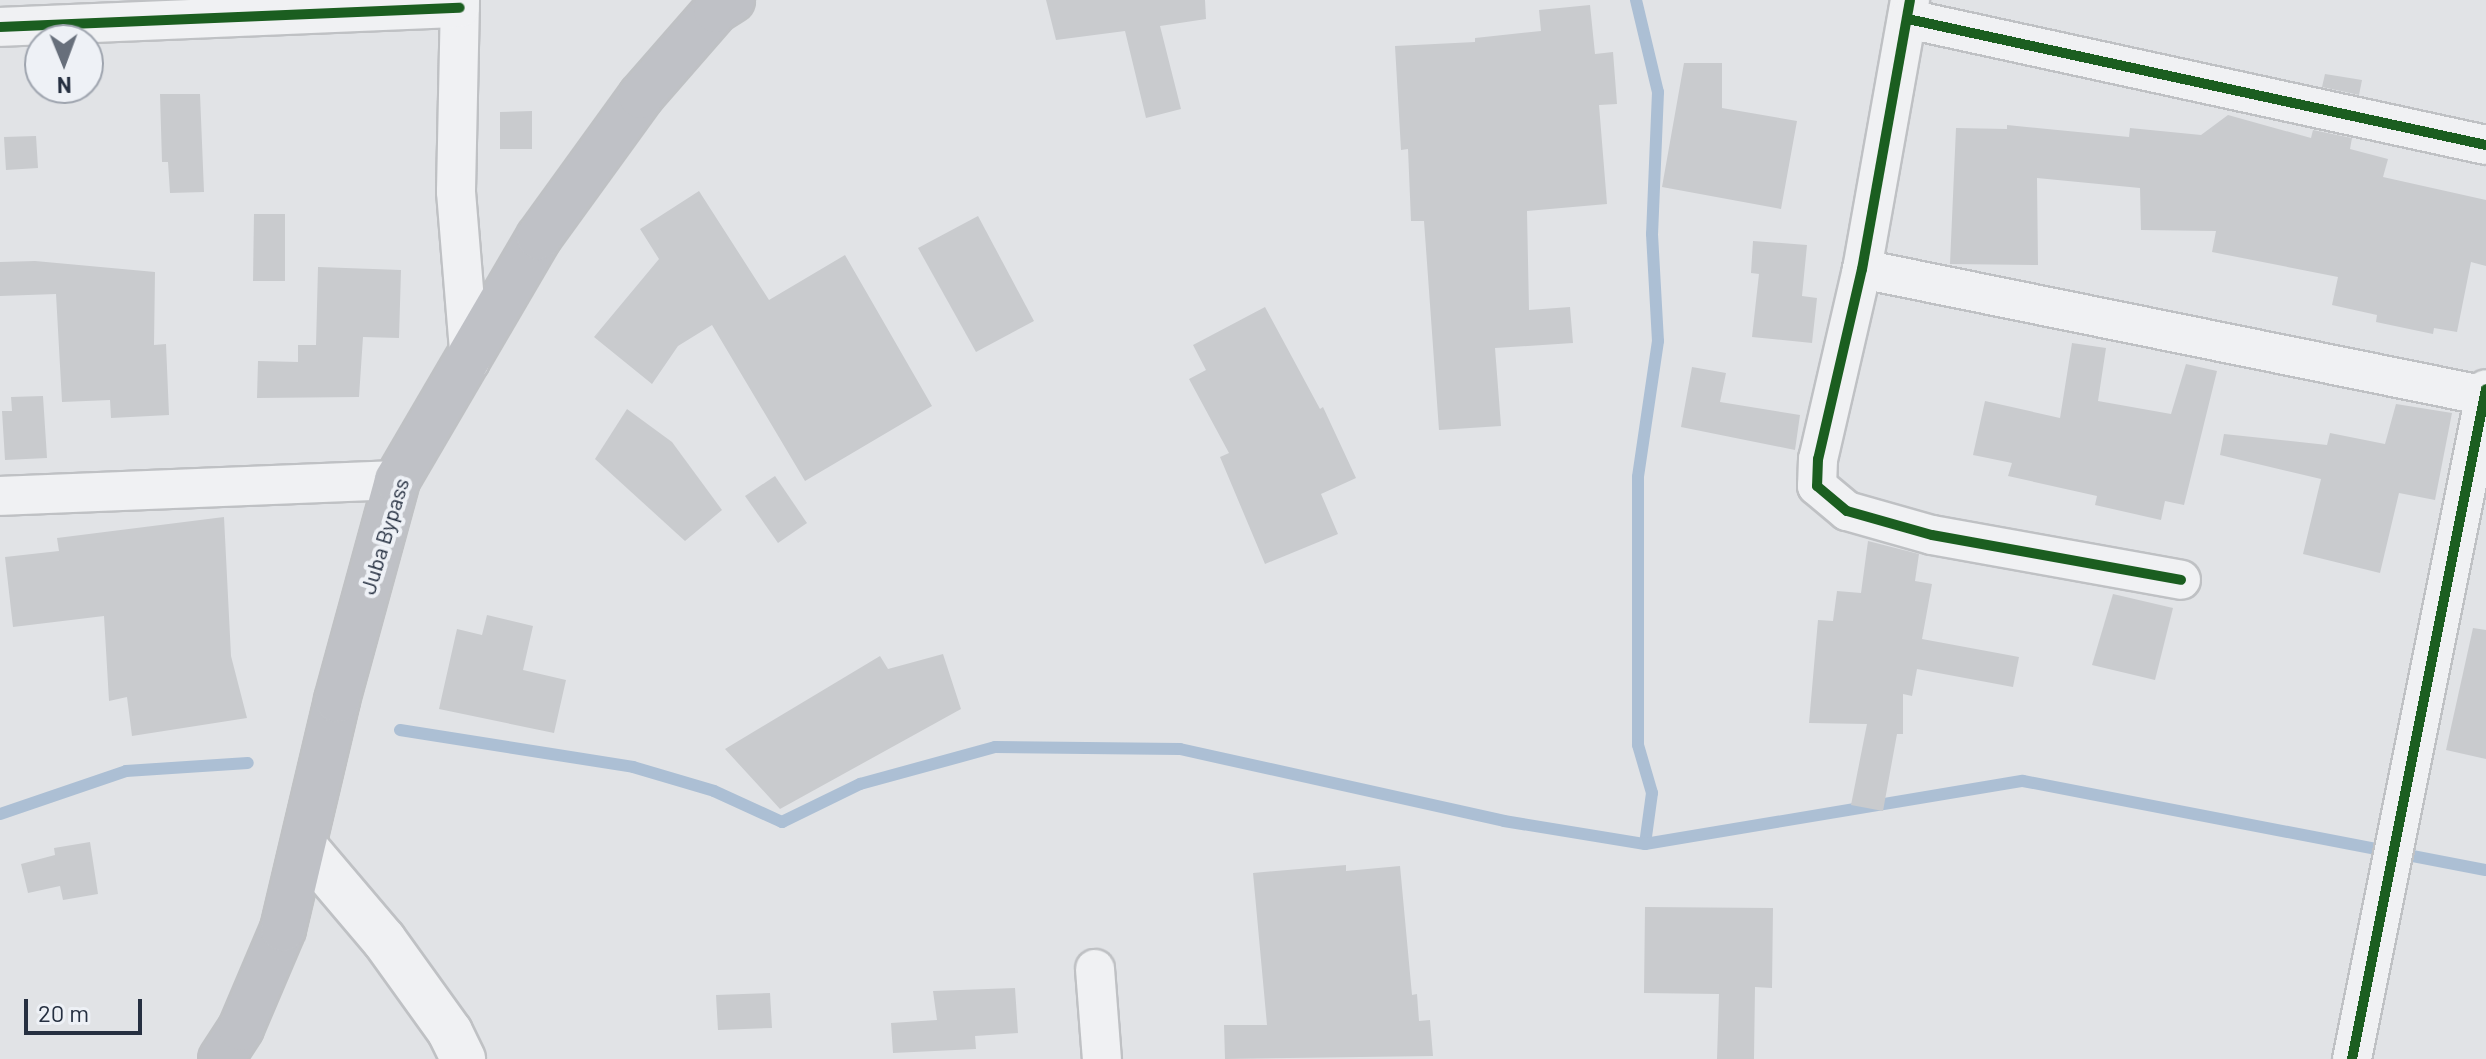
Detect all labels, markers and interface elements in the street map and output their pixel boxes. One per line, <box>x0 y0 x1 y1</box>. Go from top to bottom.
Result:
north arrow <box>24 24 104 104</box>
text: N <box>57 73 72 99</box>
street label: Juba Bypass <box>354 475 414 597</box>
scale bar <box>28 983 146 1033</box>
text: 20 m <box>38 998 89 1027</box>

